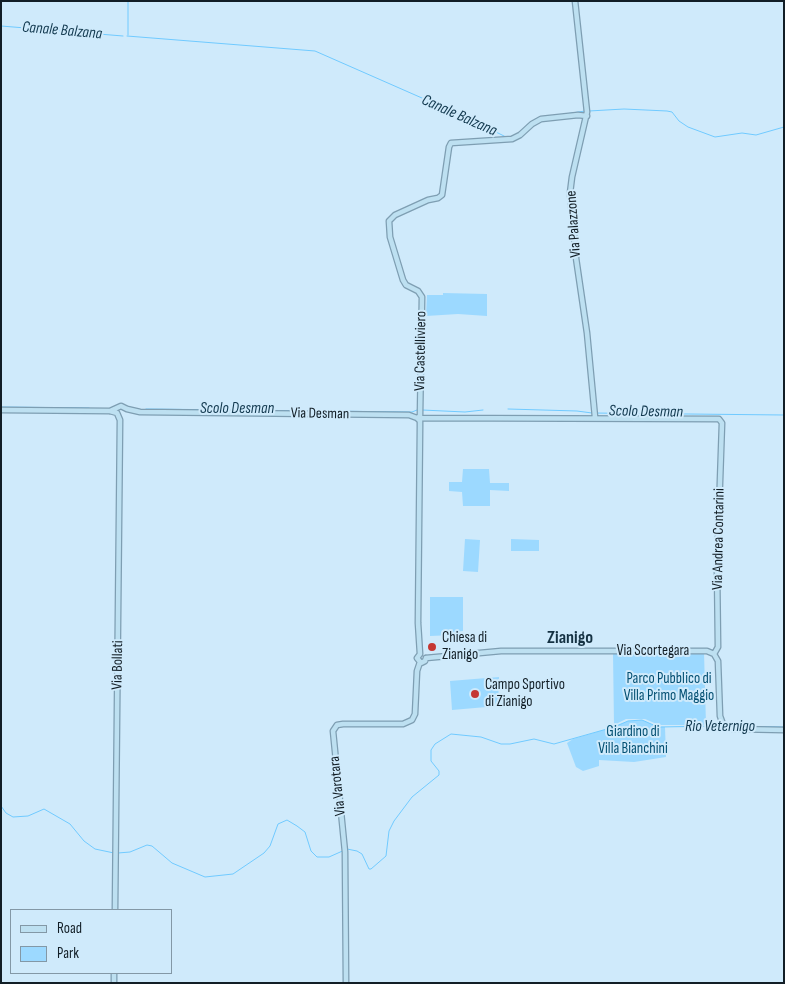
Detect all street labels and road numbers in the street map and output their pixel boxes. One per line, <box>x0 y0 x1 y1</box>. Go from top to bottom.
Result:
street label: Via Palazzone <box>563 190 585 258</box>
street label: Via Castelliviero <box>411 311 431 391</box>
street label: Via Desman <box>291 404 349 424</box>
street label: Via Andrea Contarini <box>709 488 729 590</box>
street label: Via Bollati <box>109 640 127 690</box>
street label: Via Scortegara <box>617 642 689 660</box>
street label: Via Varotara <box>326 755 350 817</box>

